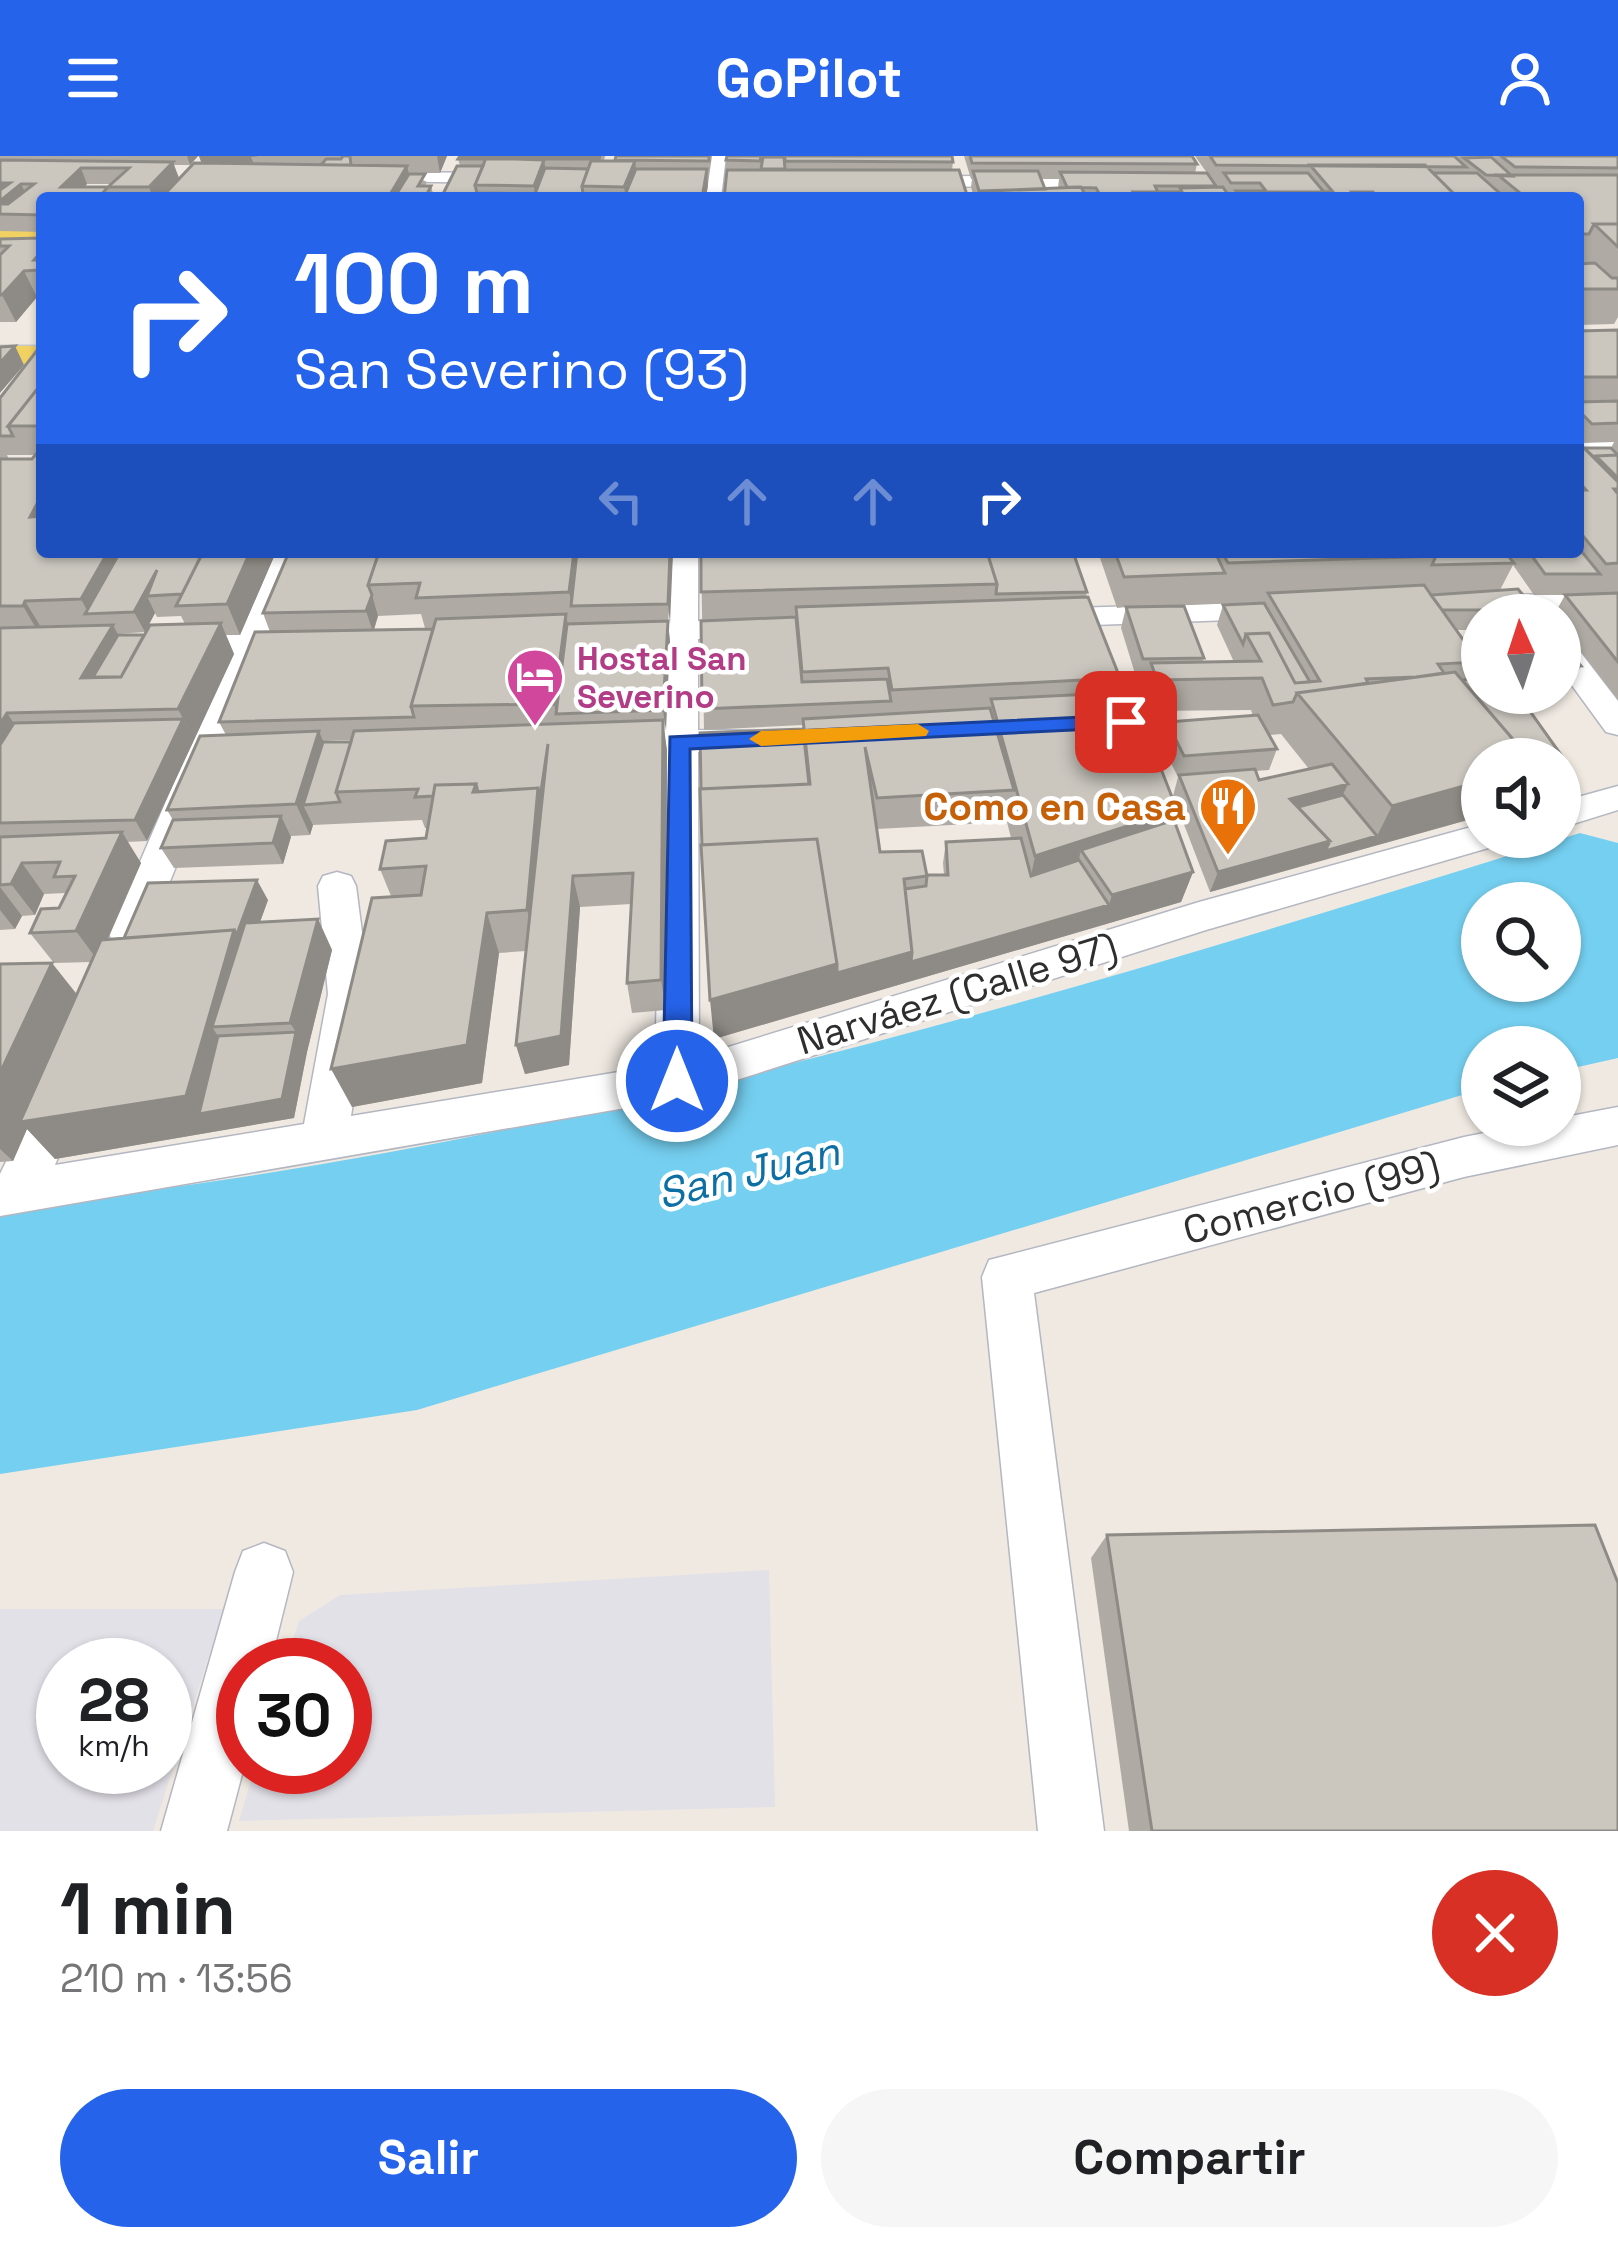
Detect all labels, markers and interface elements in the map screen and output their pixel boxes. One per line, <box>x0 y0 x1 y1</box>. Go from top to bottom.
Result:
text: GoPilot <box>716 44 902 113</box>
icon: menu <box>60 45 126 111</box>
icon: person <box>1492 45 1558 111</box>
text: 100 m <box>294 230 534 338</box>
icon: right <box>96 240 252 396</box>
text: San Severino (93) <box>294 335 749 404</box>
icon: left <box>588 468 654 534</box>
icon: ahead <box>714 468 780 534</box>
icon: ahead <box>840 468 906 534</box>
icon: right <box>966 468 1032 534</box>
north arrow <box>1461 594 1581 714</box>
map controls <box>1461 594 1581 1146</box>
place label: Hostal San Severino <box>577 638 747 718</box>
hotel icon: Hostal San Severino <box>504 646 566 728</box>
pin <box>1075 671 1177 773</box>
icon: arrive <box>1093 689 1159 755</box>
button: sound <box>1461 738 1581 858</box>
restaurant icon: Como en Casa <box>1197 775 1259 857</box>
place label: Como en Casa <box>923 782 1186 831</box>
button: search <box>1461 882 1581 1002</box>
street label: Narváez (Calle 97) <box>791 922 1123 1065</box>
position arrow <box>614 1018 740 1144</box>
button: layers <box>1461 1026 1581 1146</box>
water label: San Juan <box>652 1124 846 1221</box>
street label: Comercio (99) <box>1178 1140 1445 1255</box>
speed limit sign: 30 <box>216 1638 372 1794</box>
text: 28 <box>78 1662 150 1739</box>
text: km/h <box>78 1726 150 1765</box>
text: 1 min <box>60 1863 236 1955</box>
button: close <box>1432 1870 1558 1996</box>
text: 210 m · 13:56 <box>60 1954 293 2003</box>
button: Salir <box>60 2089 797 2227</box>
button: Compartir <box>821 2089 1558 2227</box>

